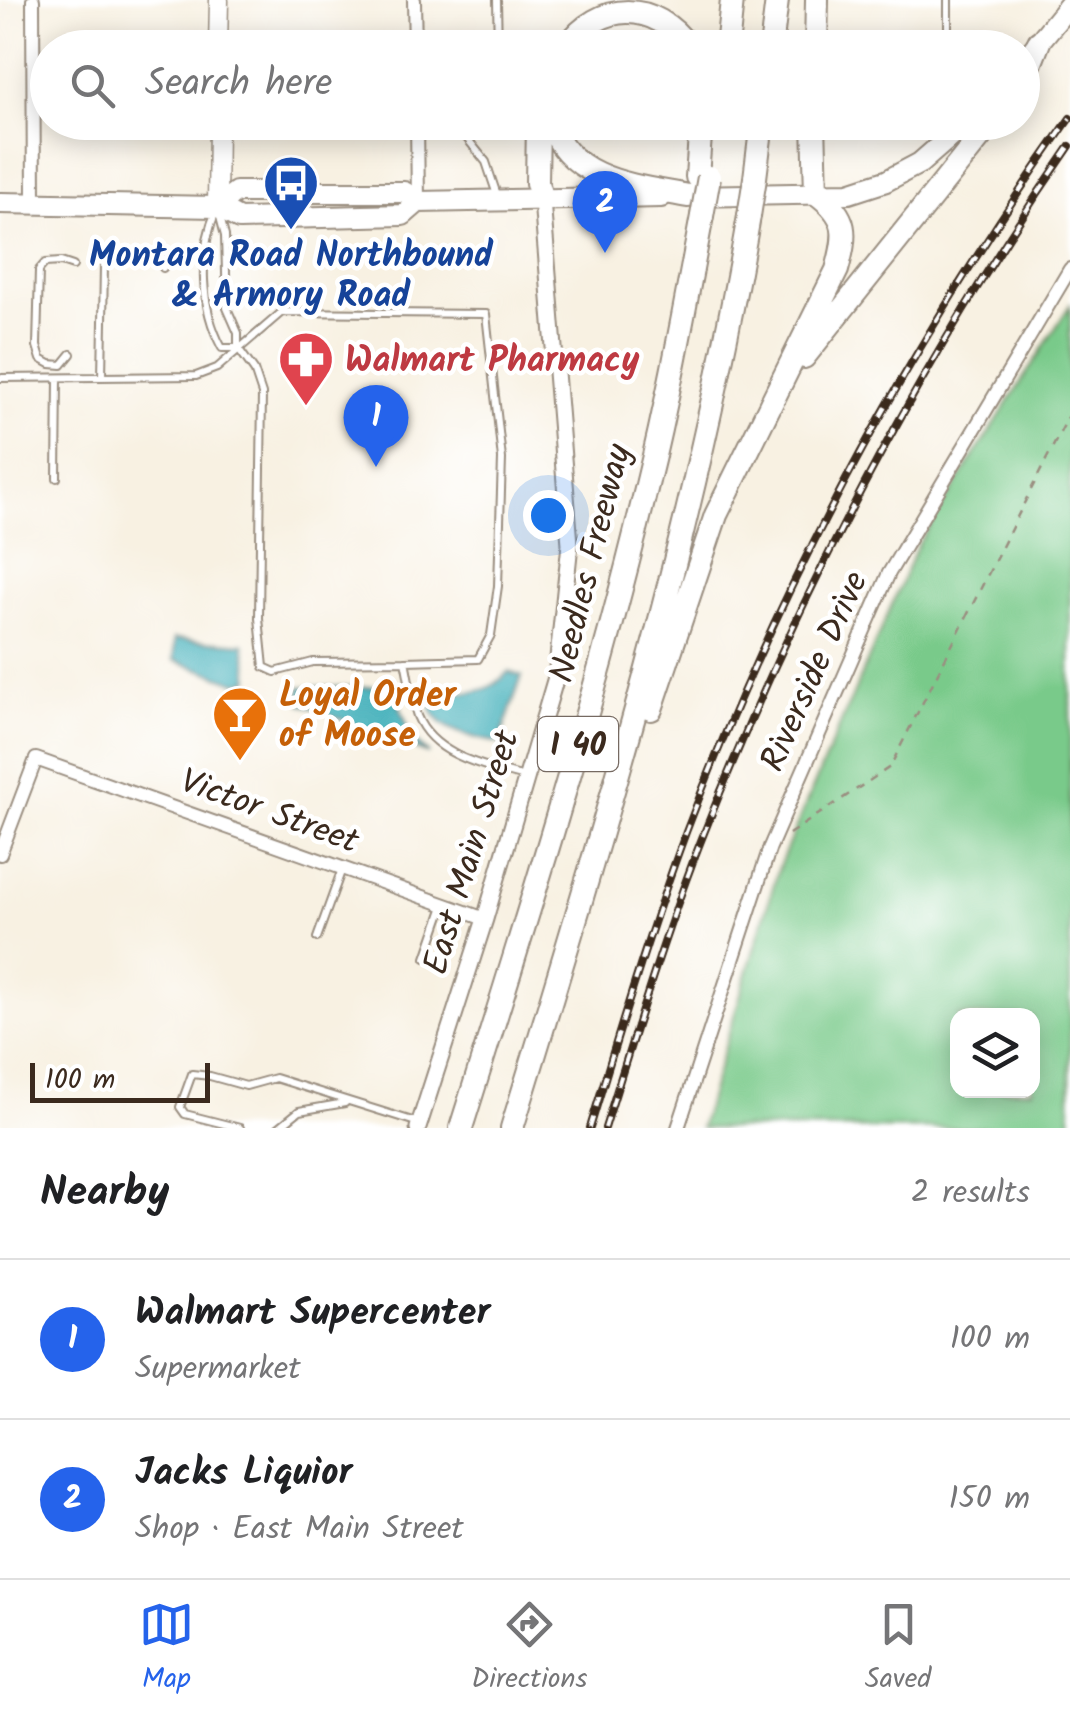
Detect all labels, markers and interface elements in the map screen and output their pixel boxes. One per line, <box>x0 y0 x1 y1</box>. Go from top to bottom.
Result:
search box <box>30 30 1040 140</box>
text: Search here <box>145 55 332 115</box>
icon: search <box>65 58 120 113</box>
bus stop icon: Montara Road Northbound & Armory Road <box>261 153 321 232</box>
pin: 2 <box>572 170 638 253</box>
place label: Montara Road Northbound & Armory Road <box>89 229 494 325</box>
pharmacy icon: Walmart Pharmacy <box>276 329 336 408</box>
place label: Walmart Pharmacy <box>345 334 640 390</box>
pin: 1 <box>344 384 408 467</box>
street label: Needles Freeway <box>535 438 649 689</box>
your location <box>523 490 574 541</box>
street label: Riverside Drive <box>747 563 885 782</box>
place label: Loyal Order of Moose <box>279 669 457 765</box>
bar icon: Loyal Order of Moose <box>210 684 270 763</box>
road number: I 40 <box>538 717 618 771</box>
street label: East Main Street <box>409 723 537 982</box>
street label: Victor Street <box>172 755 367 871</box>
map controls <box>950 1008 1040 1098</box>
button: layers <box>950 1008 1040 1098</box>
scale bar <box>30 1058 210 1102</box>
text: 100 m <box>45 1058 115 1103</box>
text: Nearby <box>40 1160 169 1227</box>
text: 2 results <box>911 1168 1030 1219</box>
text: Walmart Supercenter <box>135 1284 490 1344</box>
text: 1 <box>68 1314 77 1365</box>
text: 100 m <box>950 1314 1030 1365</box>
text: Supermarket <box>135 1344 301 1395</box>
text: Jacks Liquior <box>135 1444 352 1504</box>
text: 2 <box>63 1474 82 1525</box>
text: 150 m <box>948 1474 1030 1525</box>
text: Shop · East Main Street <box>135 1504 464 1555</box>
tab: Map <box>139 1597 194 1702</box>
tab: Directions <box>471 1597 587 1702</box>
tab: Saved <box>865 1597 931 1702</box>

